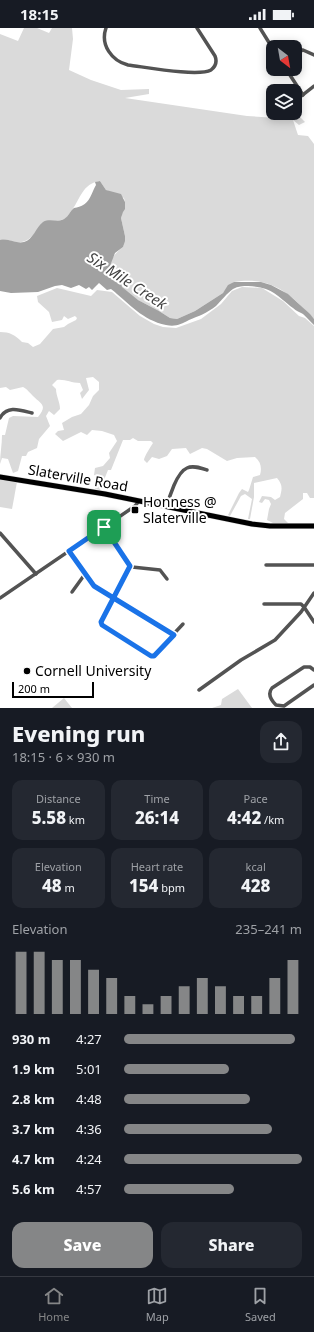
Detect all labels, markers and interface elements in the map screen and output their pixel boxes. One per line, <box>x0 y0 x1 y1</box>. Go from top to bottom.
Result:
text: 18:15 <box>20 4 59 24</box>
north arrow <box>266 40 302 76</box>
map controls <box>266 40 302 120</box>
button: layers <box>266 84 302 120</box>
water label: Six Mile Creek <box>84 247 172 314</box>
street label: Slaterville Road <box>27 459 129 496</box>
place label: Honness @ Slaterville <box>143 492 217 527</box>
marker: Honness @ Slaterville <box>130 505 140 515</box>
pin <box>87 510 121 544</box>
icon: arrive <box>93 516 115 538</box>
place label: Cornell University <box>35 661 152 680</box>
marker: Cornell University <box>22 666 32 676</box>
scale bar <box>12 680 94 699</box>
text: 200 m <box>18 681 50 696</box>
text: Evening run <box>12 718 145 748</box>
button: share <box>260 721 302 763</box>
text: 18:15 · 6 × 930 m <box>12 748 115 766</box>
text: Distance <box>36 791 81 806</box>
text: Time <box>144 791 170 806</box>
text: Pace <box>244 791 268 806</box>
text: 5.58 <box>32 806 66 829</box>
text: 26:14 <box>135 806 179 829</box>
text: 4:42 <box>227 806 261 829</box>
text: km <box>66 812 85 827</box>
text: /km <box>261 812 284 827</box>
text: Elevation <box>35 859 82 874</box>
text: Heart rate <box>131 859 183 874</box>
text: kcal <box>246 859 266 874</box>
text: 48 <box>42 874 62 897</box>
text: 154 <box>129 874 158 897</box>
text: 428 <box>241 874 270 897</box>
text: m <box>62 880 75 895</box>
text: bpm <box>158 880 185 895</box>
text: Elevation <box>12 920 68 938</box>
text: 235–241 m <box>235 920 302 938</box>
text: 930 m <box>12 1030 50 1048</box>
text: 4:27 <box>76 1030 102 1048</box>
text: 1.9 km <box>12 1060 55 1078</box>
text: 5:01 <box>76 1060 102 1078</box>
text: 2.8 km <box>12 1090 55 1108</box>
text: 4:48 <box>76 1090 102 1108</box>
text: 3.7 km <box>12 1120 55 1138</box>
text: 4:36 <box>76 1120 102 1138</box>
text: 4.7 km <box>12 1150 55 1168</box>
text: 4:24 <box>76 1150 102 1168</box>
text: 5.6 km <box>12 1180 55 1198</box>
text: 4:57 <box>76 1180 102 1198</box>
button: Save <box>12 1222 153 1268</box>
button: Share <box>161 1222 302 1268</box>
tab: Home <box>38 1285 69 1324</box>
tab: Map <box>146 1285 169 1324</box>
tab: Saved <box>245 1285 276 1324</box>

